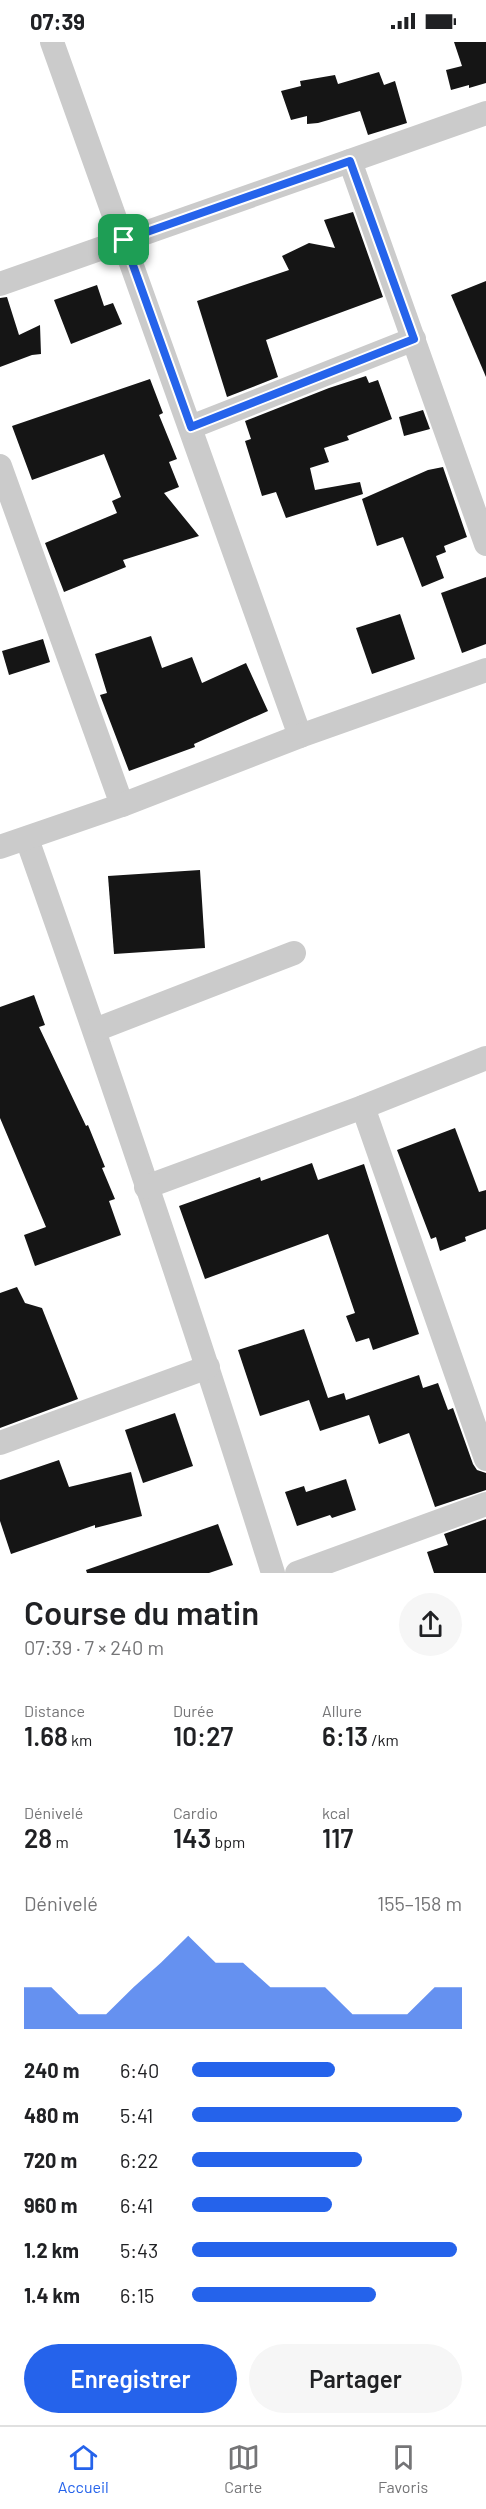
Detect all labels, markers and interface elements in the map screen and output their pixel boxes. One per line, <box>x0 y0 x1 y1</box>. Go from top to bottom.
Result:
text: 07:39 <box>30 8 85 34</box>
pin <box>98 214 149 265</box>
icon: arrive <box>107 223 140 256</box>
text: Course du matin <box>24 1592 259 1632</box>
button: share <box>399 1593 462 1656</box>
text: 07:39 · 7 × 240 m <box>24 1635 164 1659</box>
text: Distance <box>24 1701 85 1720</box>
text: Durée <box>173 1701 214 1720</box>
text: Allure <box>322 1701 362 1720</box>
text: 1.68 <box>24 1720 68 1751</box>
text: 10:27 <box>173 1720 233 1751</box>
text: 6:13 <box>322 1720 368 1751</box>
text: km <box>68 1730 92 1749</box>
text: /km <box>368 1730 399 1749</box>
text: Dénivelé <box>24 1803 83 1822</box>
text: Cardio <box>173 1803 218 1822</box>
text: kcal <box>322 1803 350 1822</box>
text: 28 <box>24 1822 52 1853</box>
text: 143 <box>173 1822 211 1853</box>
text: 117 <box>322 1822 353 1853</box>
text: m <box>52 1832 69 1851</box>
text: bpm <box>211 1832 245 1851</box>
text: Dénivelé <box>24 1891 98 1915</box>
text: 155–158 m <box>377 1891 462 1915</box>
text: 240 m <box>24 2058 79 2082</box>
text: 6:40 <box>120 2058 159 2082</box>
text: 480 m <box>24 2103 79 2127</box>
text: 5:41 <box>120 2103 153 2127</box>
text: 720 m <box>24 2148 77 2172</box>
text: 6:22 <box>120 2148 159 2172</box>
text: 960 m <box>24 2193 77 2217</box>
text: 6:41 <box>120 2193 153 2217</box>
text: 1.2 km <box>24 2238 79 2262</box>
text: 5:43 <box>120 2238 158 2262</box>
text: 1.4 km <box>24 2283 80 2307</box>
text: 6:15 <box>120 2283 154 2307</box>
button: Enregistrer <box>24 2344 237 2413</box>
button: Partager <box>249 2344 462 2413</box>
tab: Accueil <box>58 2441 109 2496</box>
tab: Carte <box>224 2441 262 2496</box>
tab: Favoris <box>378 2441 428 2496</box>

